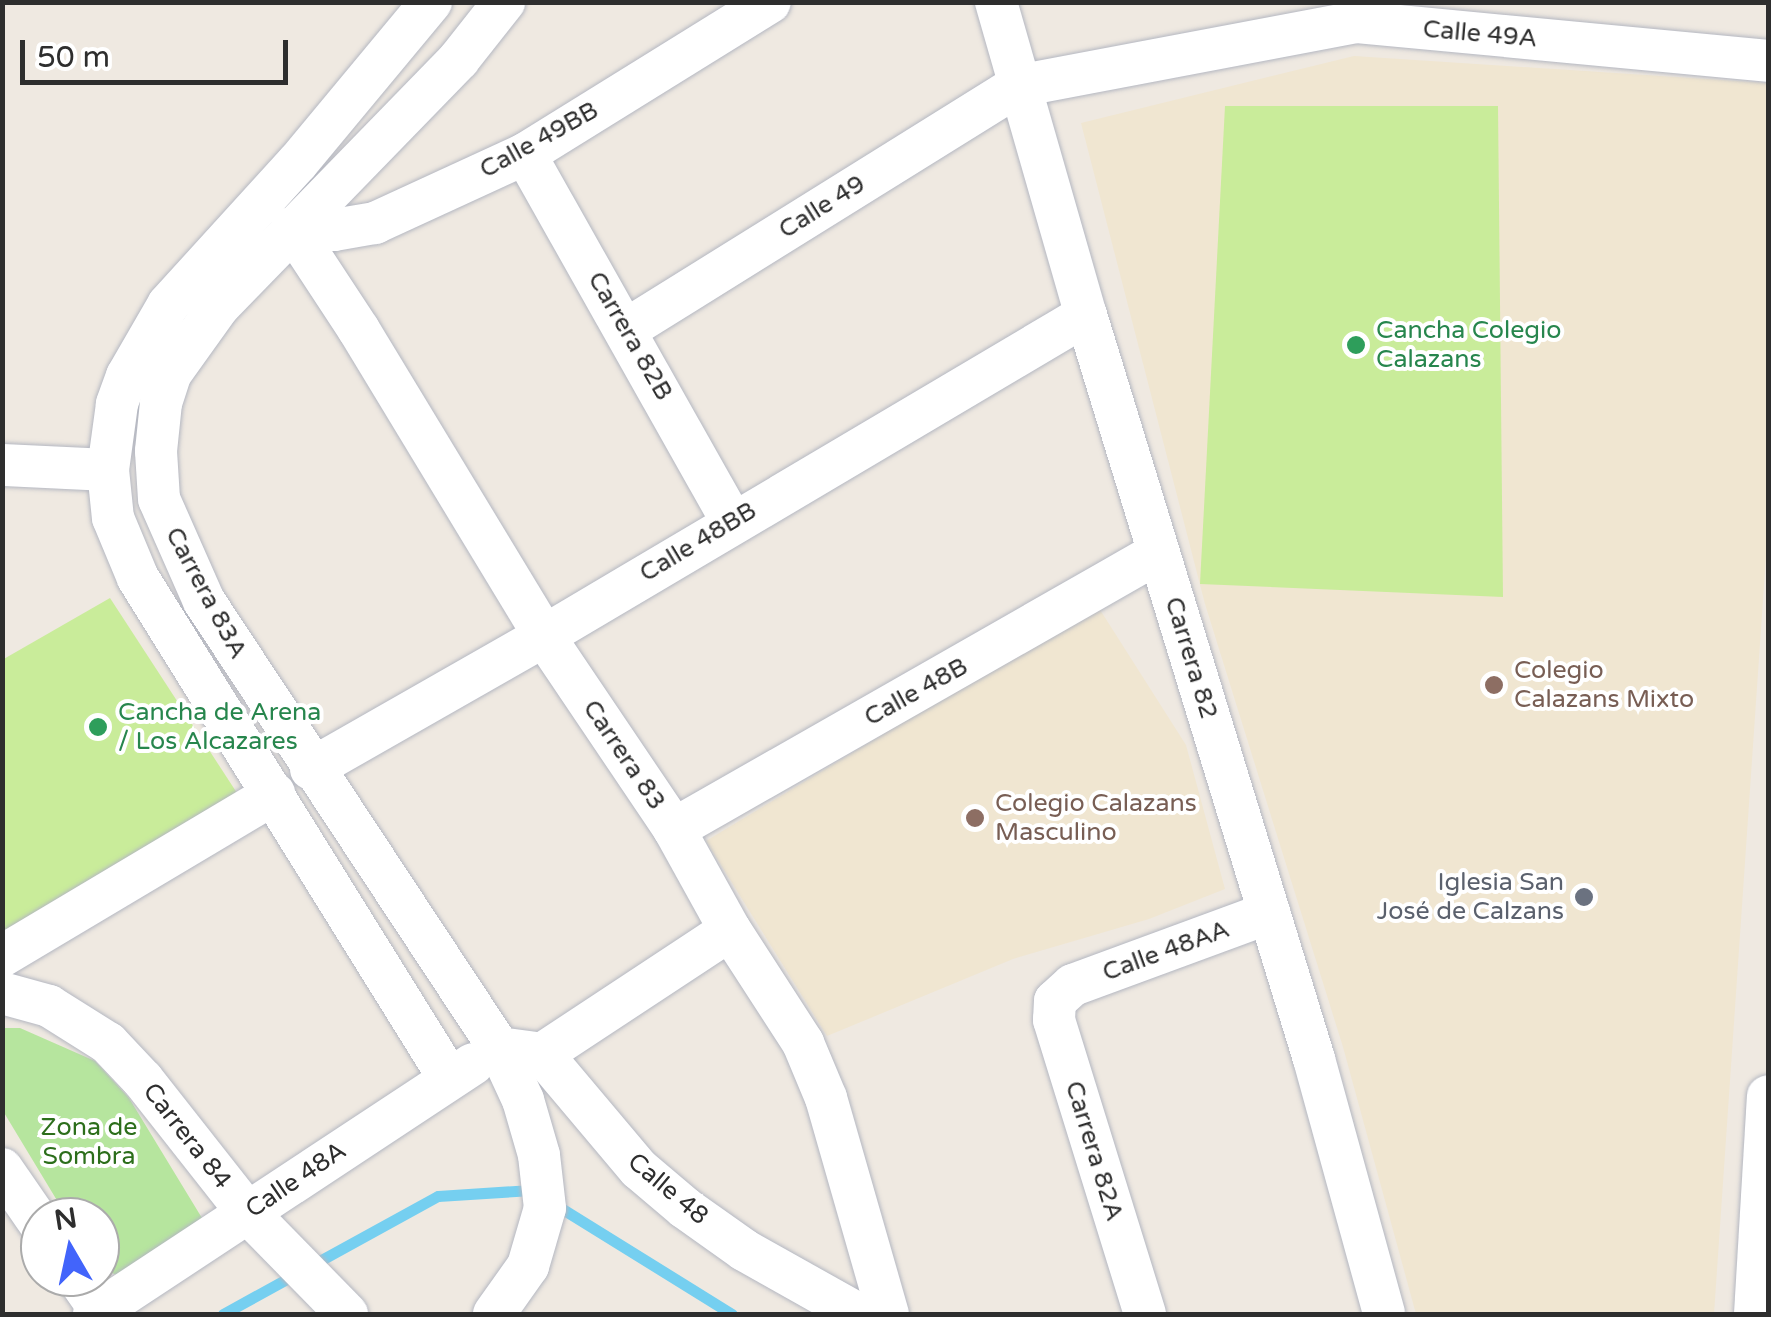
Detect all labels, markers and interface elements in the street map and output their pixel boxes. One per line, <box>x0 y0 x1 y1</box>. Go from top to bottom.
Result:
street label: Calle 49A <box>1422 14 1538 54</box>
scale bar <box>25 20 292 82</box>
text: 50 m <box>37 39 110 76</box>
street label: Calle 49BB <box>475 95 603 185</box>
street label: Calle 49 <box>773 169 871 245</box>
street label: Carrera 82B <box>581 266 679 406</box>
place label: Cancha Colegio Calazans <box>1376 316 1561 375</box>
marker: Cancha Colegio Calazans <box>1345 334 1367 356</box>
street label: Calle 48BB <box>634 496 762 588</box>
street label: Carrera 83A <box>159 522 253 664</box>
street label: Carrera 82 <box>1158 593 1224 723</box>
street label: Calle 48B <box>859 651 973 733</box>
place label: Colegio Calazans Mixto <box>1514 656 1694 715</box>
marker: Colegio Calazans Mixto <box>1483 674 1505 696</box>
street label: Carrera 83 <box>576 694 672 816</box>
place label: Cancha de Arena / Los Alcazares <box>118 698 321 757</box>
marker: Cancha de Arena / Los Alcazares <box>87 716 109 738</box>
place label: Colegio Calazans Masculino <box>995 789 1197 848</box>
marker: Colegio Calazans Masculino <box>964 807 986 829</box>
place label: Iglesia San José de Calzans <box>1377 868 1564 927</box>
marker: Iglesia San José de Calzans <box>1573 886 1595 908</box>
street label: Calle 48AA <box>1099 914 1233 988</box>
street label: Carrera 84 <box>136 1077 238 1195</box>
street label: Carrera 82A <box>1059 1078 1129 1224</box>
park label: Zona de Sombra <box>41 1113 137 1172</box>
street label: Calle 48A <box>240 1136 352 1224</box>
street label: Calle 48 <box>622 1147 714 1231</box>
north arrow <box>20 1197 120 1297</box>
text: N <box>52 1201 79 1238</box>

